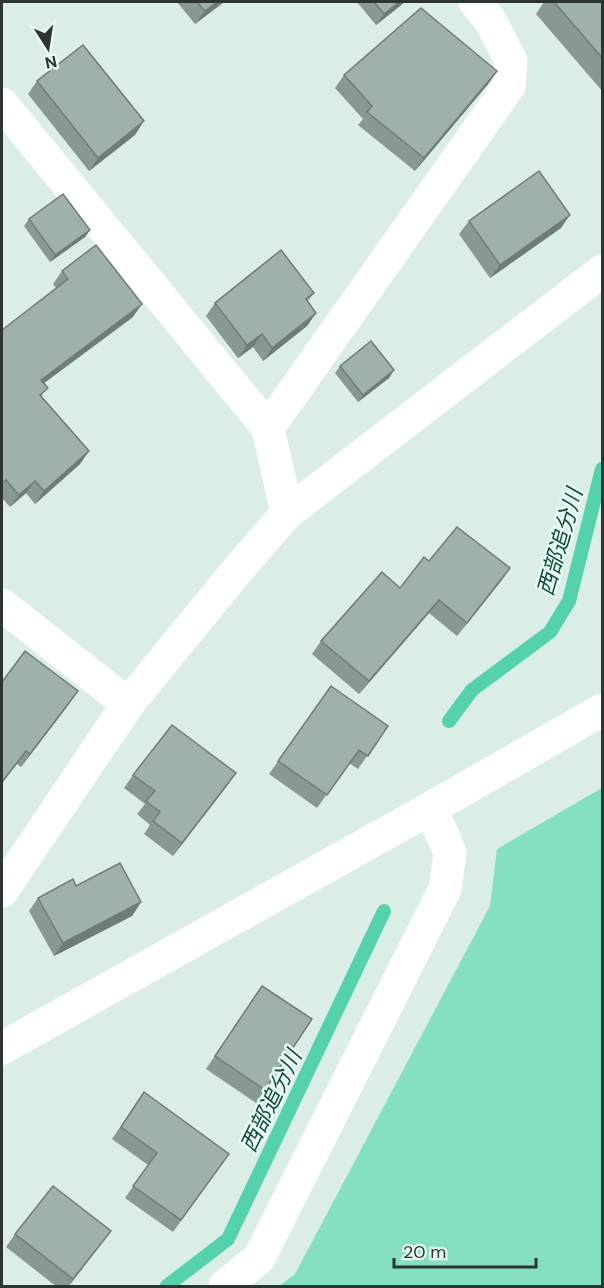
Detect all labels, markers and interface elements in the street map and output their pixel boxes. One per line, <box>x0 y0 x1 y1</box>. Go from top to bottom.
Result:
north arrow <box>18 18 78 78</box>
text: N <box>43 51 59 74</box>
water label: 西部追分川 <box>531 483 590 599</box>
water label: 西部追分川 <box>234 1043 309 1157</box>
scale bar <box>394 1231 536 1269</box>
text: 20 m <box>403 1240 446 1264</box>

